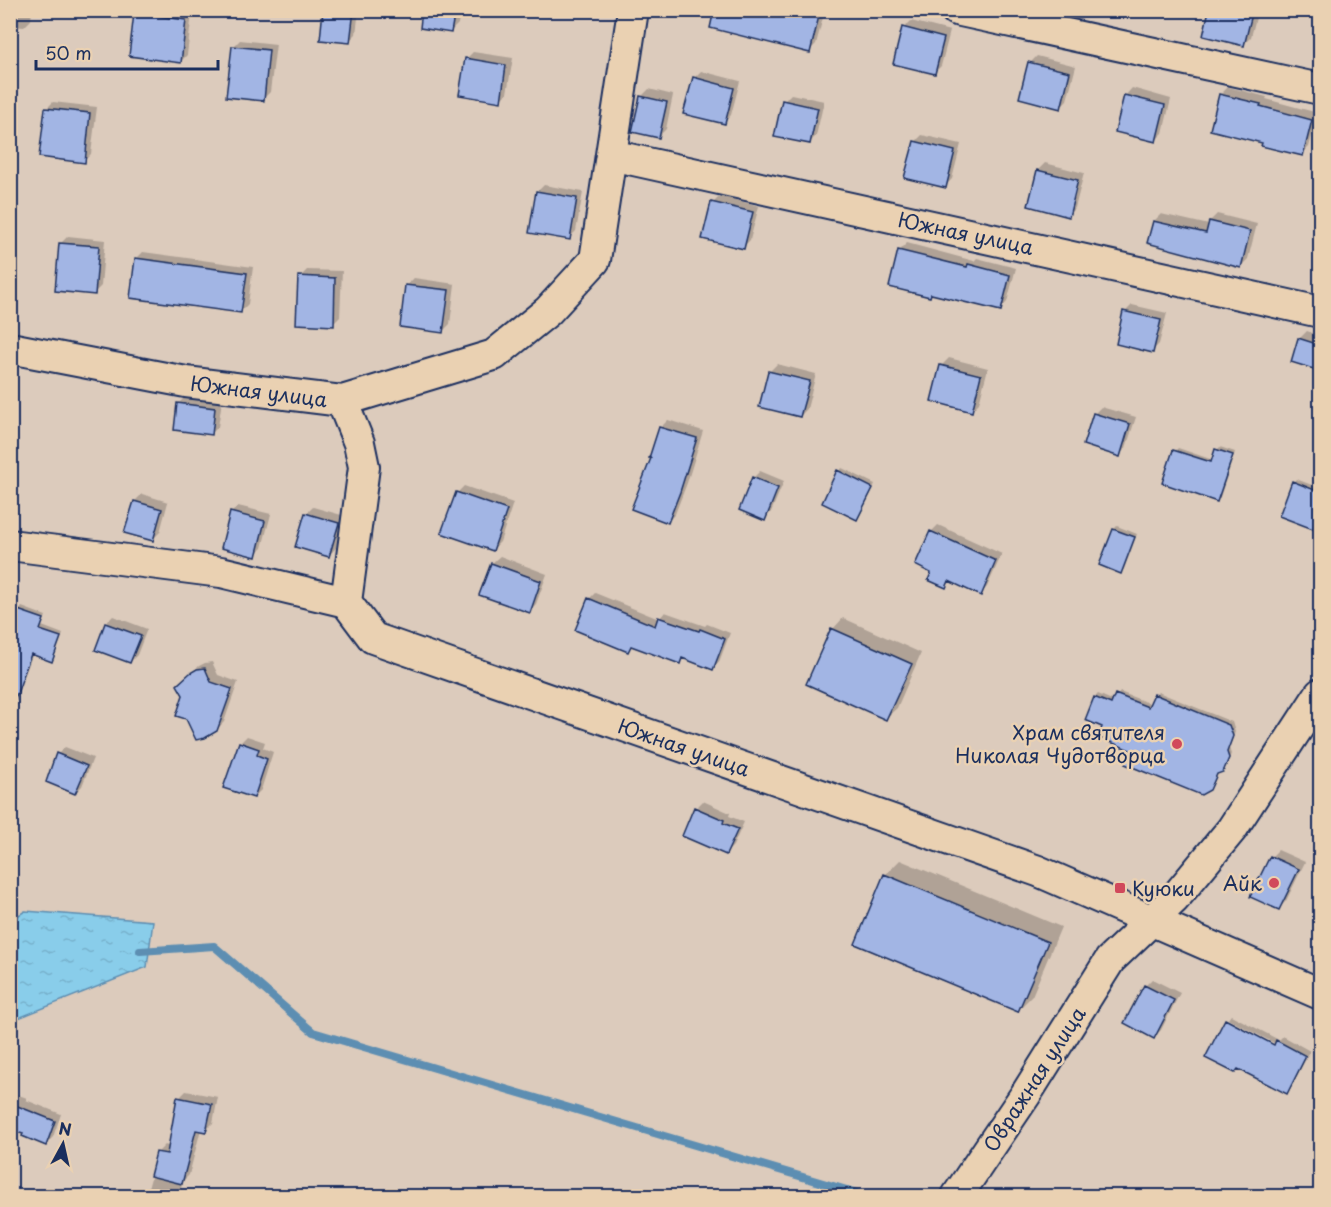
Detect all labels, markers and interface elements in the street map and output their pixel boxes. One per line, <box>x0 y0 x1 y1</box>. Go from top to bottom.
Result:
scale bar <box>36 33 218 71</box>
text: 50 m <box>45 39 92 66</box>
street label: Южная улица <box>896 204 1037 262</box>
street label: Южная улица <box>189 368 329 414</box>
street label: Южная улица <box>614 710 754 784</box>
place label: Храм святителя Николая Чудотворца <box>955 717 1166 770</box>
marker: Храм святителя Николая Чудотворца <box>1170 737 1184 751</box>
place label: Айк <box>1223 868 1262 898</box>
place label: Куюки <box>1132 873 1195 903</box>
marker: Айк <box>1267 876 1281 890</box>
marker: Куюки <box>1113 881 1127 895</box>
street label: Овражная улица <box>976 1000 1093 1158</box>
north arrow <box>33 1114 93 1174</box>
text: N <box>57 1115 73 1141</box>

